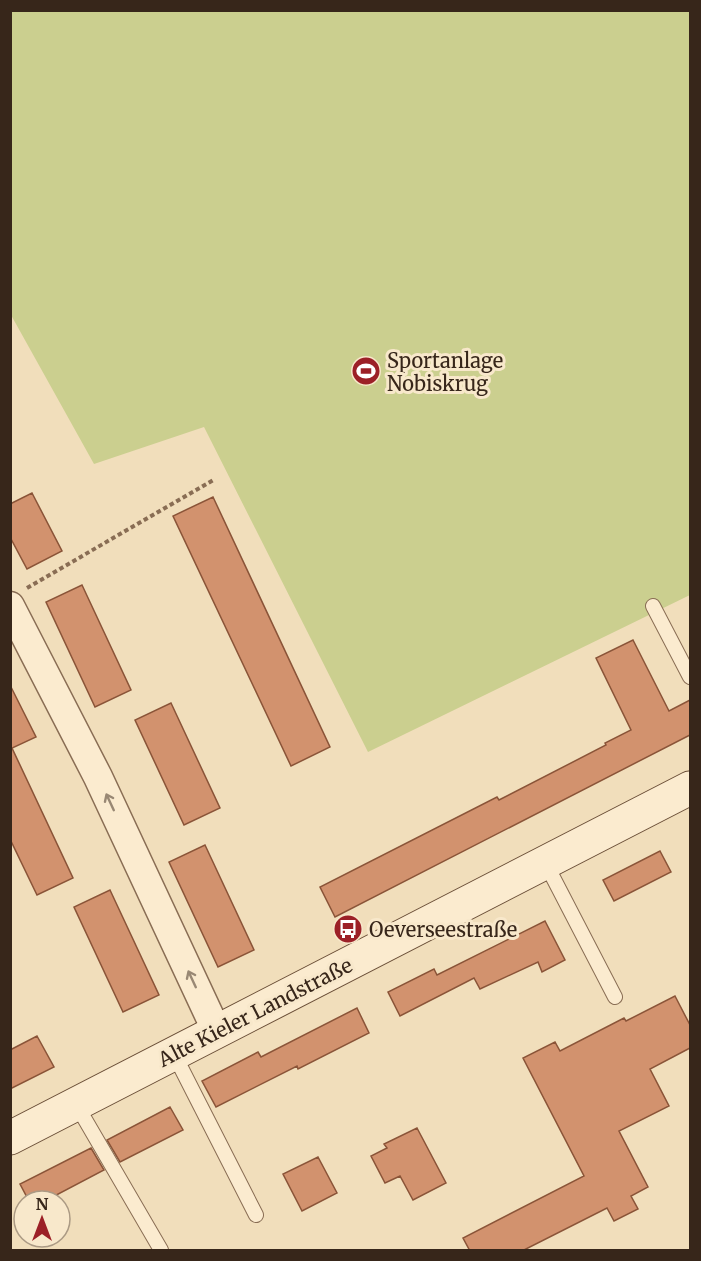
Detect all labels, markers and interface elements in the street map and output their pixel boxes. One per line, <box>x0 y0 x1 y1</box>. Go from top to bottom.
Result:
place label: Sportanlage Nobiskrug <box>387 348 503 396</box>
sports icon: Sportanlage Nobiskrug <box>350 355 382 387</box>
one-way arrow <box>104 794 115 812</box>
bus stop icon: Oeverseestraße <box>332 913 364 945</box>
place label: Oeverseestraße <box>369 917 517 942</box>
street label: Alte Kieler Landstraße <box>153 952 356 1072</box>
one-way arrow <box>186 970 198 988</box>
north arrow <box>12 1189 72 1249</box>
text: N <box>36 1194 49 1214</box>

